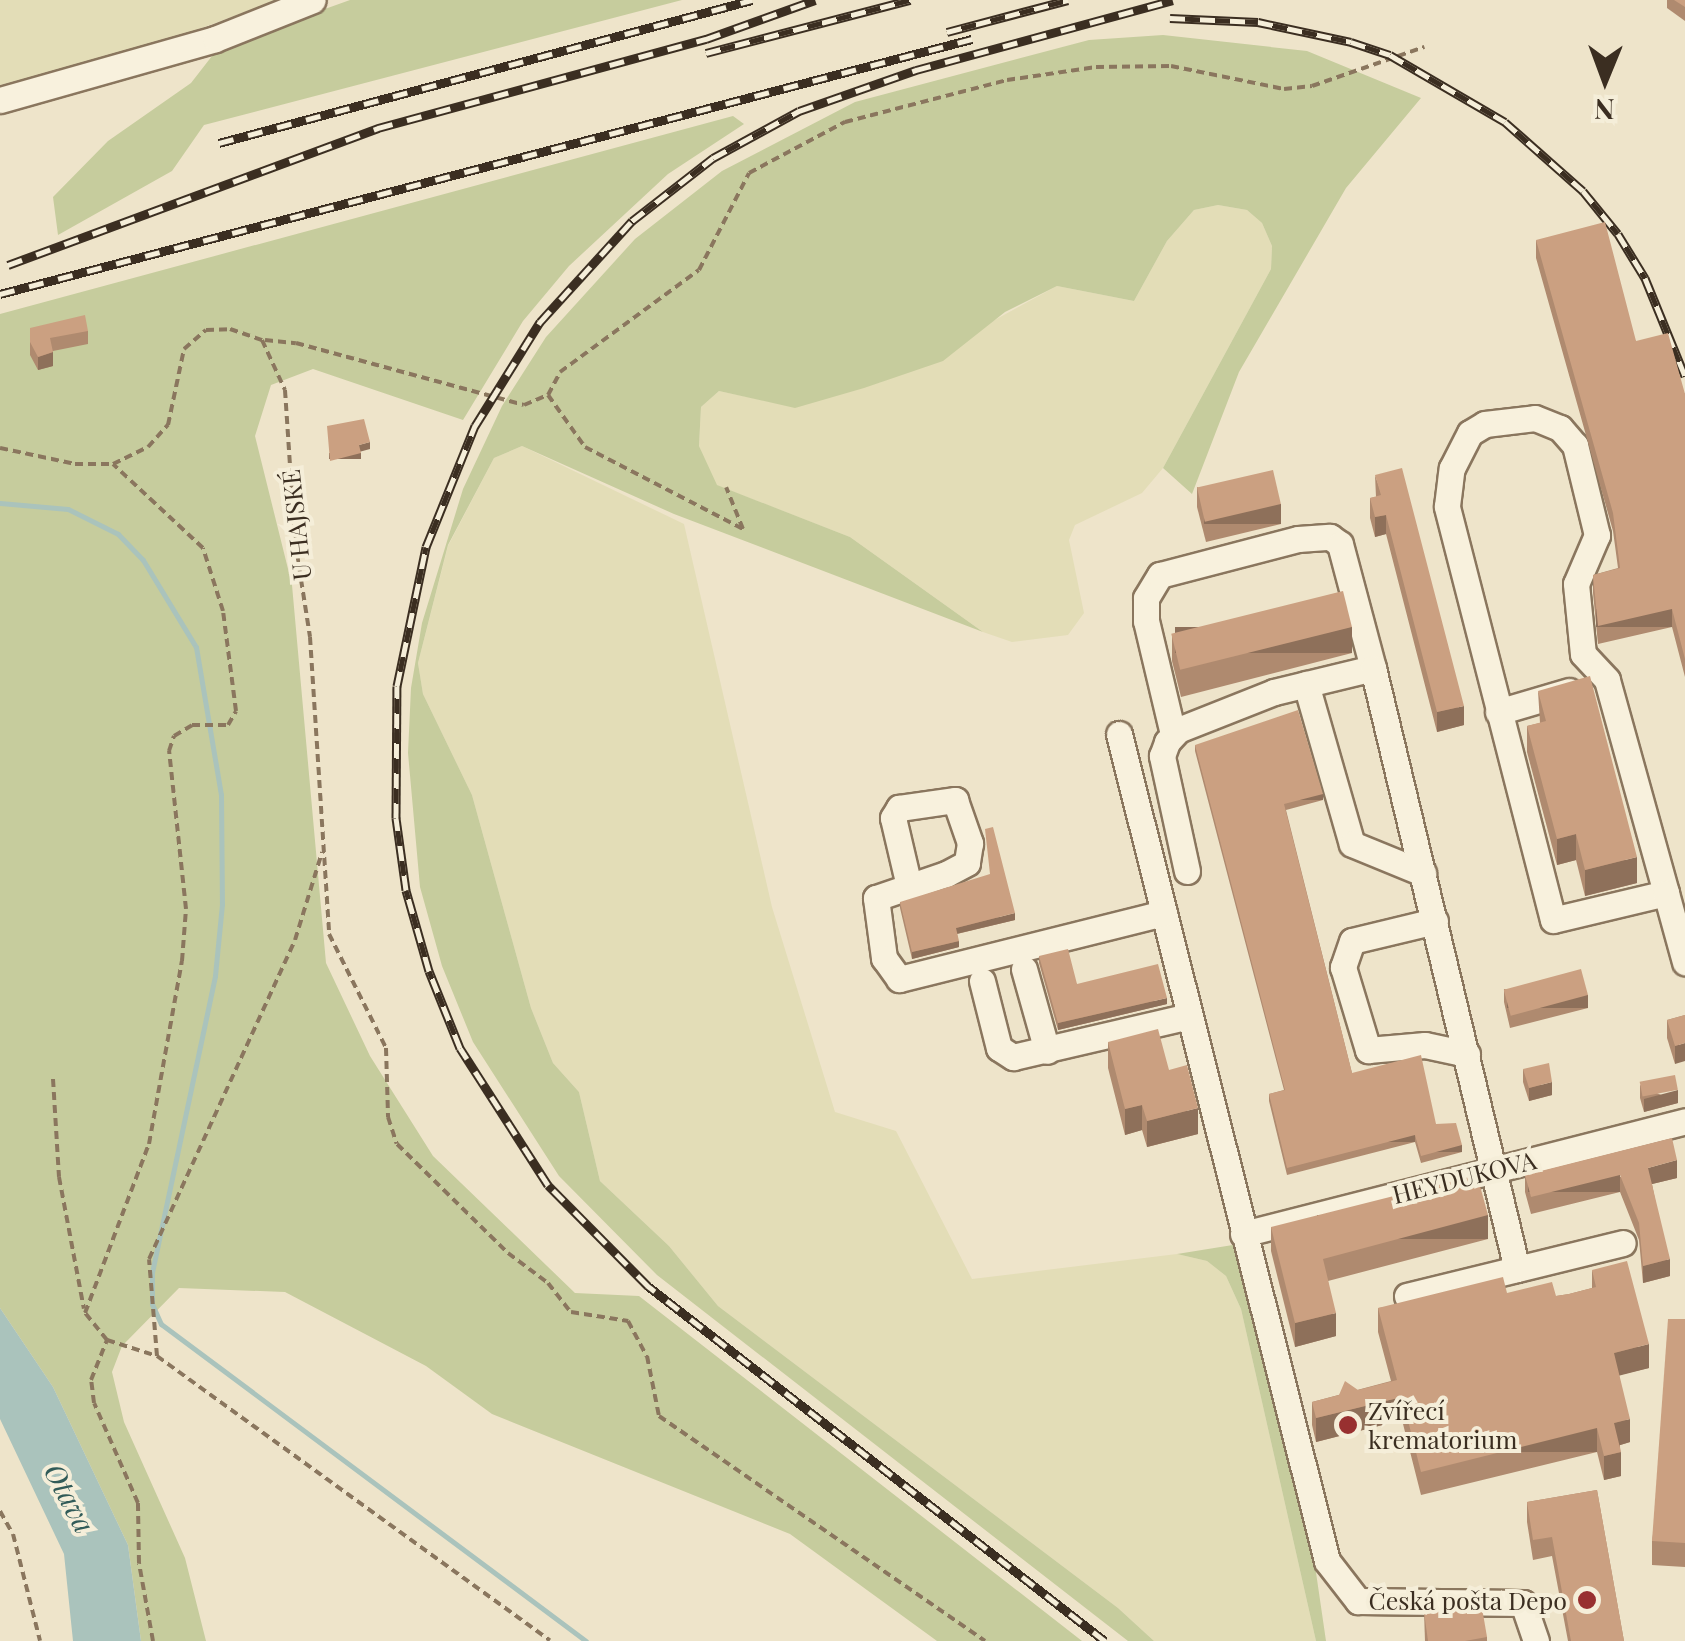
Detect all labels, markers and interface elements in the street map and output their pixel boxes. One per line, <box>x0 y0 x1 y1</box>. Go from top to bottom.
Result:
north arrow <box>1555 30 1655 130</box>
text: N <box>1594 92 1615 129</box>
street label: U HAJSKÉ <box>275 468 317 582</box>
street label: HEYDUKOVA <box>1389 1145 1539 1209</box>
place label: Zvířecí krematorium <box>1368 1396 1517 1455</box>
marker: Zvířecí krematorium <box>1337 1414 1359 1436</box>
water label: Otava <box>38 1457 102 1539</box>
place label: Česká pošta Depo <box>1368 1585 1567 1615</box>
marker: Česká pošta Depo <box>1576 1589 1598 1611</box>

